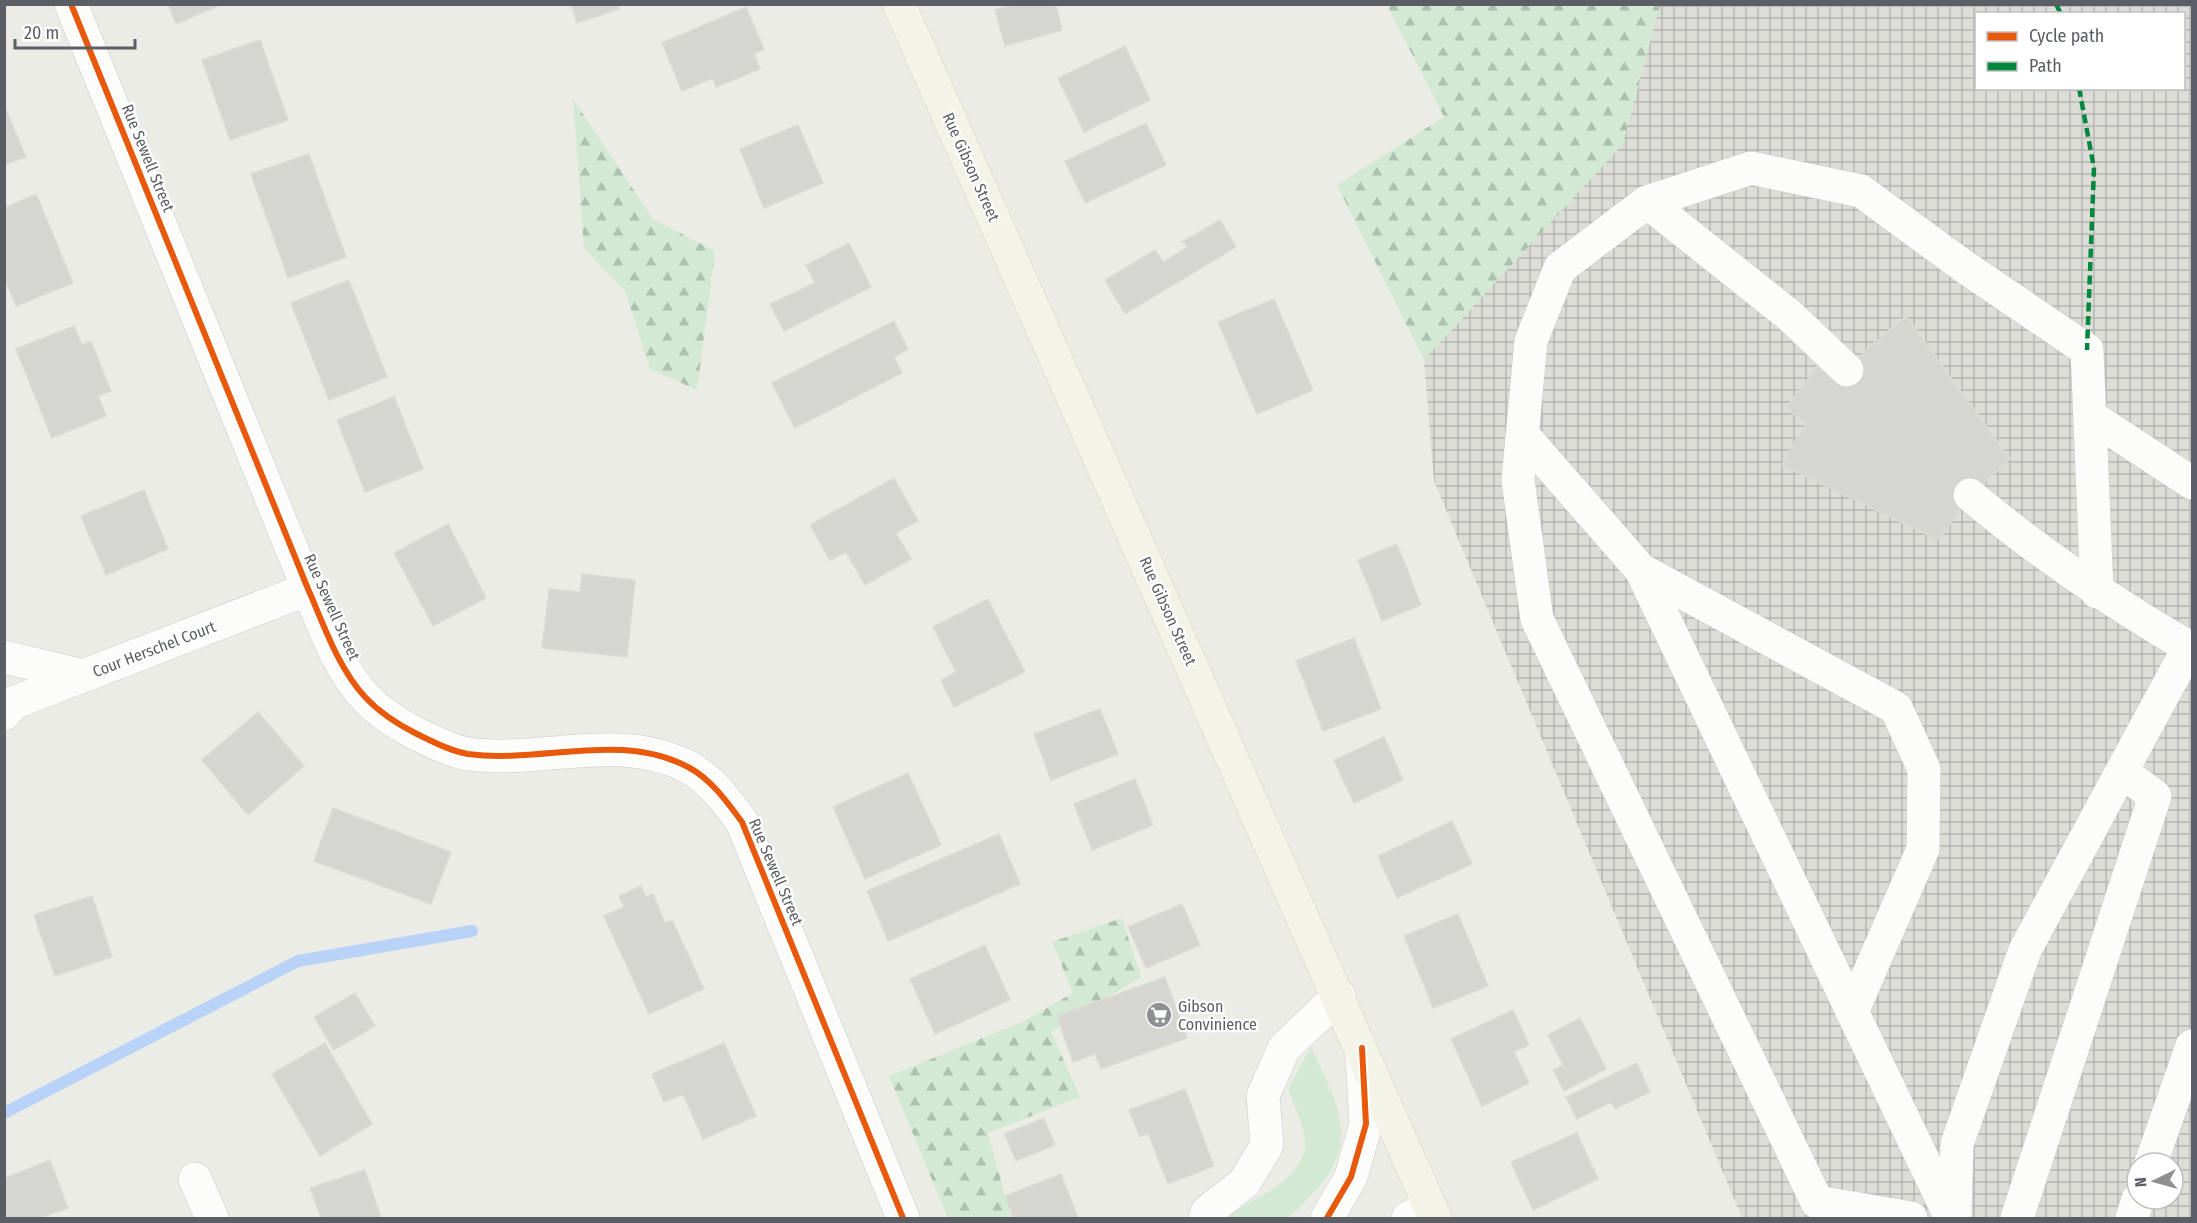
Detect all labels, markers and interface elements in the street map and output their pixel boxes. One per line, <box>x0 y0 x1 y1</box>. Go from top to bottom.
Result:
scale bar <box>15 12 135 50</box>
legend <box>1975 12 2185 90</box>
text: 20 m <box>24 22 59 44</box>
text: Cycle path <box>2029 25 2104 47</box>
text: Path <box>2029 55 2062 77</box>
street label: Rue Sewell Street <box>118 101 179 215</box>
street label: Rue Gibson Street <box>938 110 1004 225</box>
street label: Rue Sewell Street <box>300 551 364 664</box>
street label: Rue Gibson Street <box>1135 554 1201 669</box>
street label: Cour Herschel Court <box>90 617 219 681</box>
street label: Rue Sewell Street <box>745 816 807 929</box>
place label: Gibson Convinience <box>1178 997 1257 1034</box>
supermarket icon: Gibson Convinience <box>1144 1000 1174 1030</box>
north arrow <box>2125 1151 2185 1211</box>
text: N <box>2131 1177 2150 1188</box>

